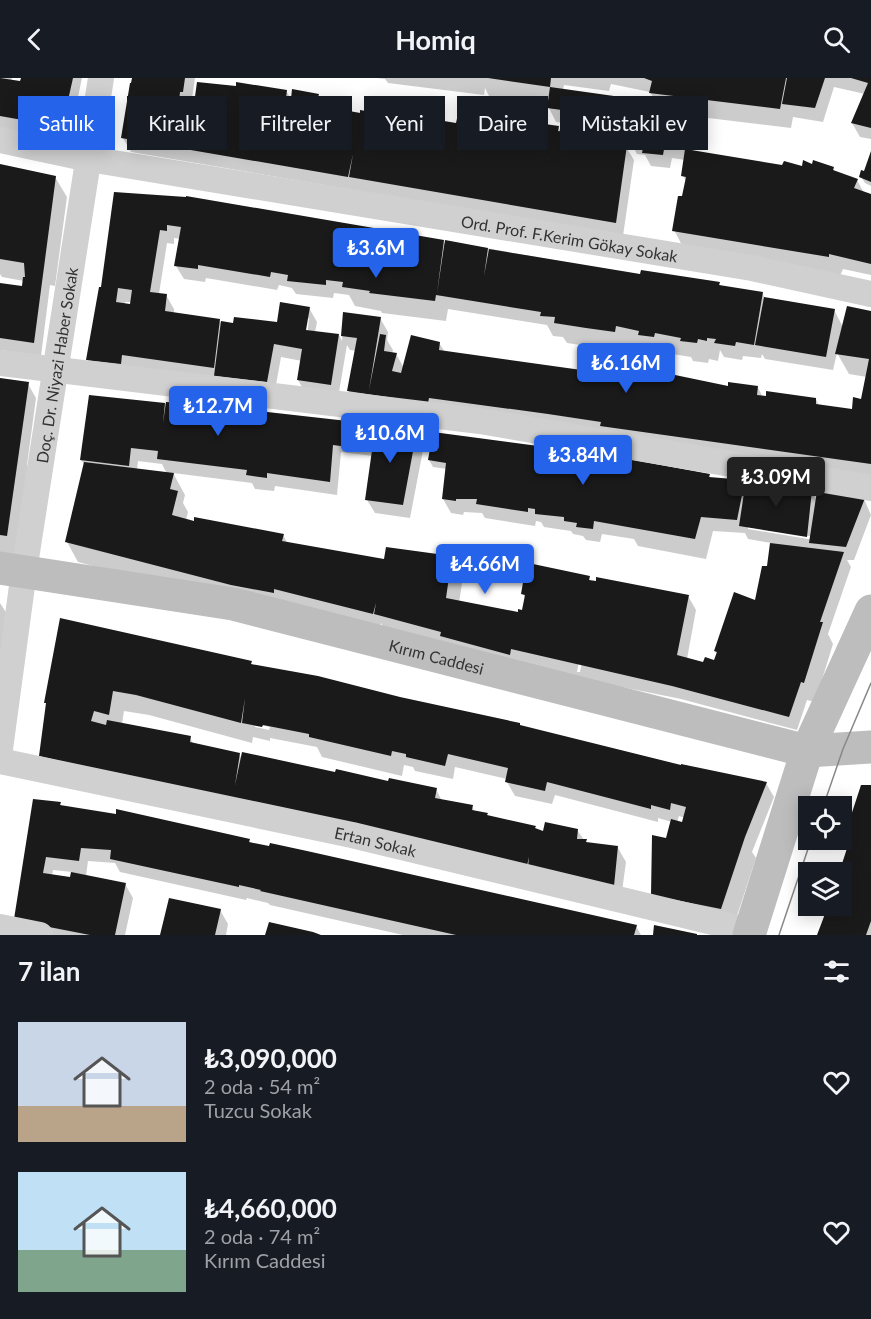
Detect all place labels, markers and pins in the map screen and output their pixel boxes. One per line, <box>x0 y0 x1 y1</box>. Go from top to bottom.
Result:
pin: ₺3.6M <box>334 228 418 279</box>
pin: ₺6.16M <box>577 343 675 394</box>
pin: ₺12.7M <box>169 386 267 437</box>
pin: ₺10.6M <box>341 413 439 464</box>
pin: ₺3.84M <box>534 435 632 486</box>
pin: ₺3.09M <box>727 457 825 508</box>
pin: ₺4.66M <box>436 544 534 595</box>

